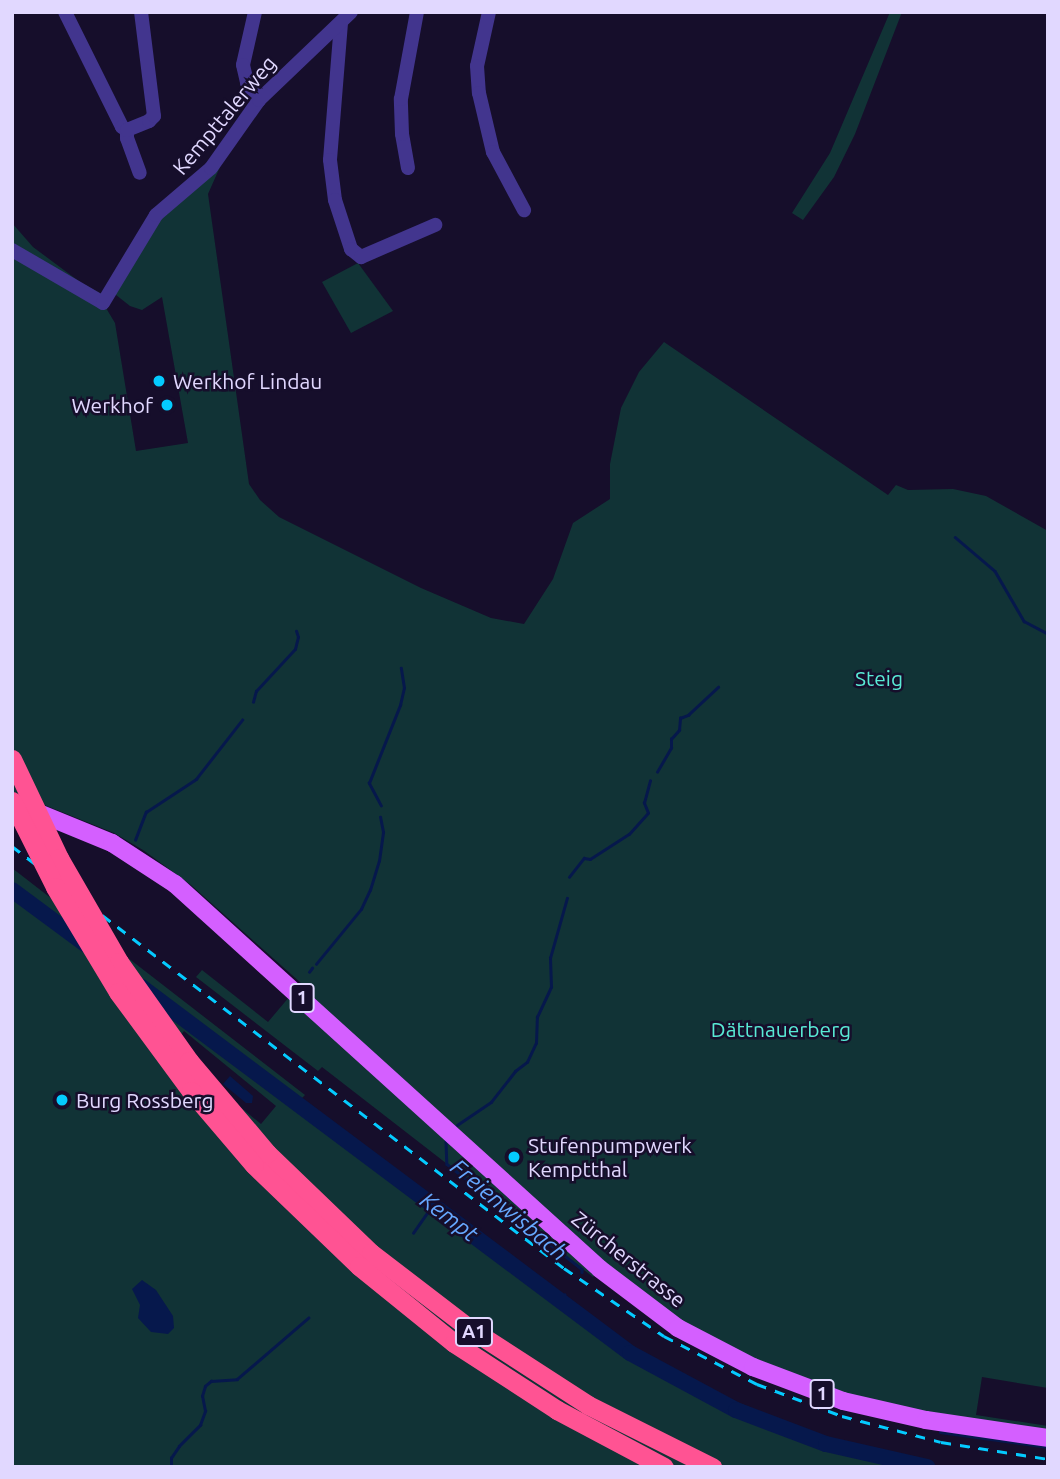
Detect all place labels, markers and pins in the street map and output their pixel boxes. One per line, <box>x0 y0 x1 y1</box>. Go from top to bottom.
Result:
place label: Werkhof Lindau <box>173 368 322 394</box>
marker: Werkhof Lindau <box>151 373 167 389</box>
place label: Werkhof <box>71 392 153 418</box>
marker: Werkhof <box>159 397 175 413</box>
place label: Burg Rossberg <box>76 1087 214 1113</box>
marker: Burg Rossberg <box>54 1092 70 1108</box>
place label: Stufenpumpwerk Kemptthal <box>528 1132 692 1182</box>
marker: Stufenpumpwerk Kemptthal <box>506 1149 522 1165</box>

